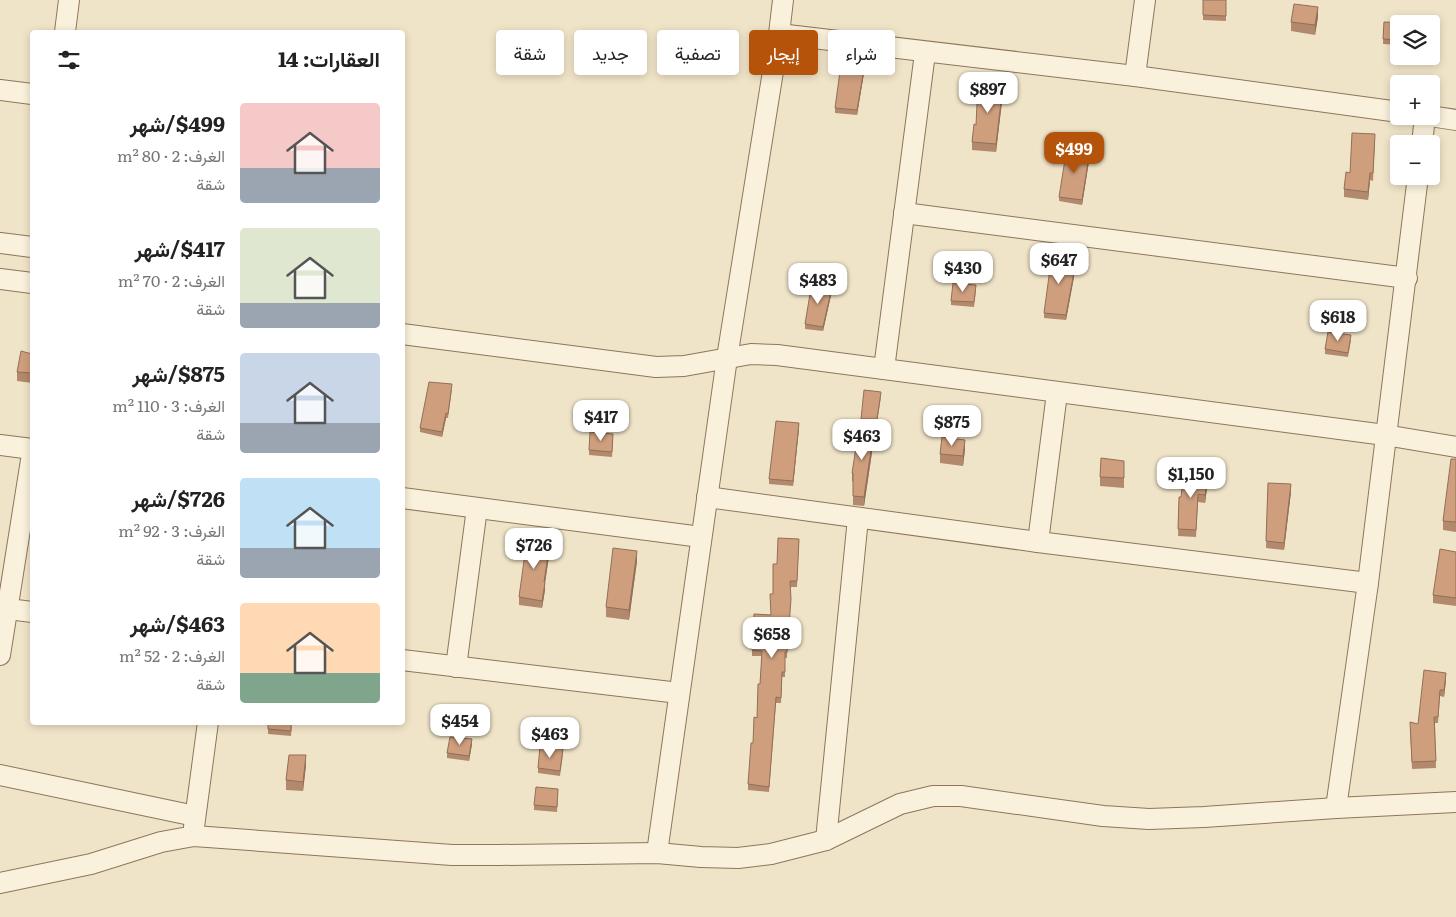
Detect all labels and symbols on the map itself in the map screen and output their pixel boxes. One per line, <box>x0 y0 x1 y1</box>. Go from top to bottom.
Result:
pin: $897 <box>958 72 1018 114</box>
pin: $499 <box>1044 132 1104 174</box>
pin: $647 <box>1029 242 1089 285</box>
pin: $430 <box>933 250 993 293</box>
pin: $483 <box>788 262 848 305</box>
pin: $618 <box>1308 300 1368 342</box>
pin: $417 <box>571 400 631 442</box>
pin: $875 <box>922 404 982 447</box>
pin: $463 <box>832 418 892 461</box>
pin: $1,150 <box>1150 456 1232 499</box>
pin: $726 <box>504 528 564 570</box>
pin: $658 <box>742 616 802 659</box>
pin: $454 <box>430 704 490 746</box>
pin: $463 <box>520 716 580 759</box>

